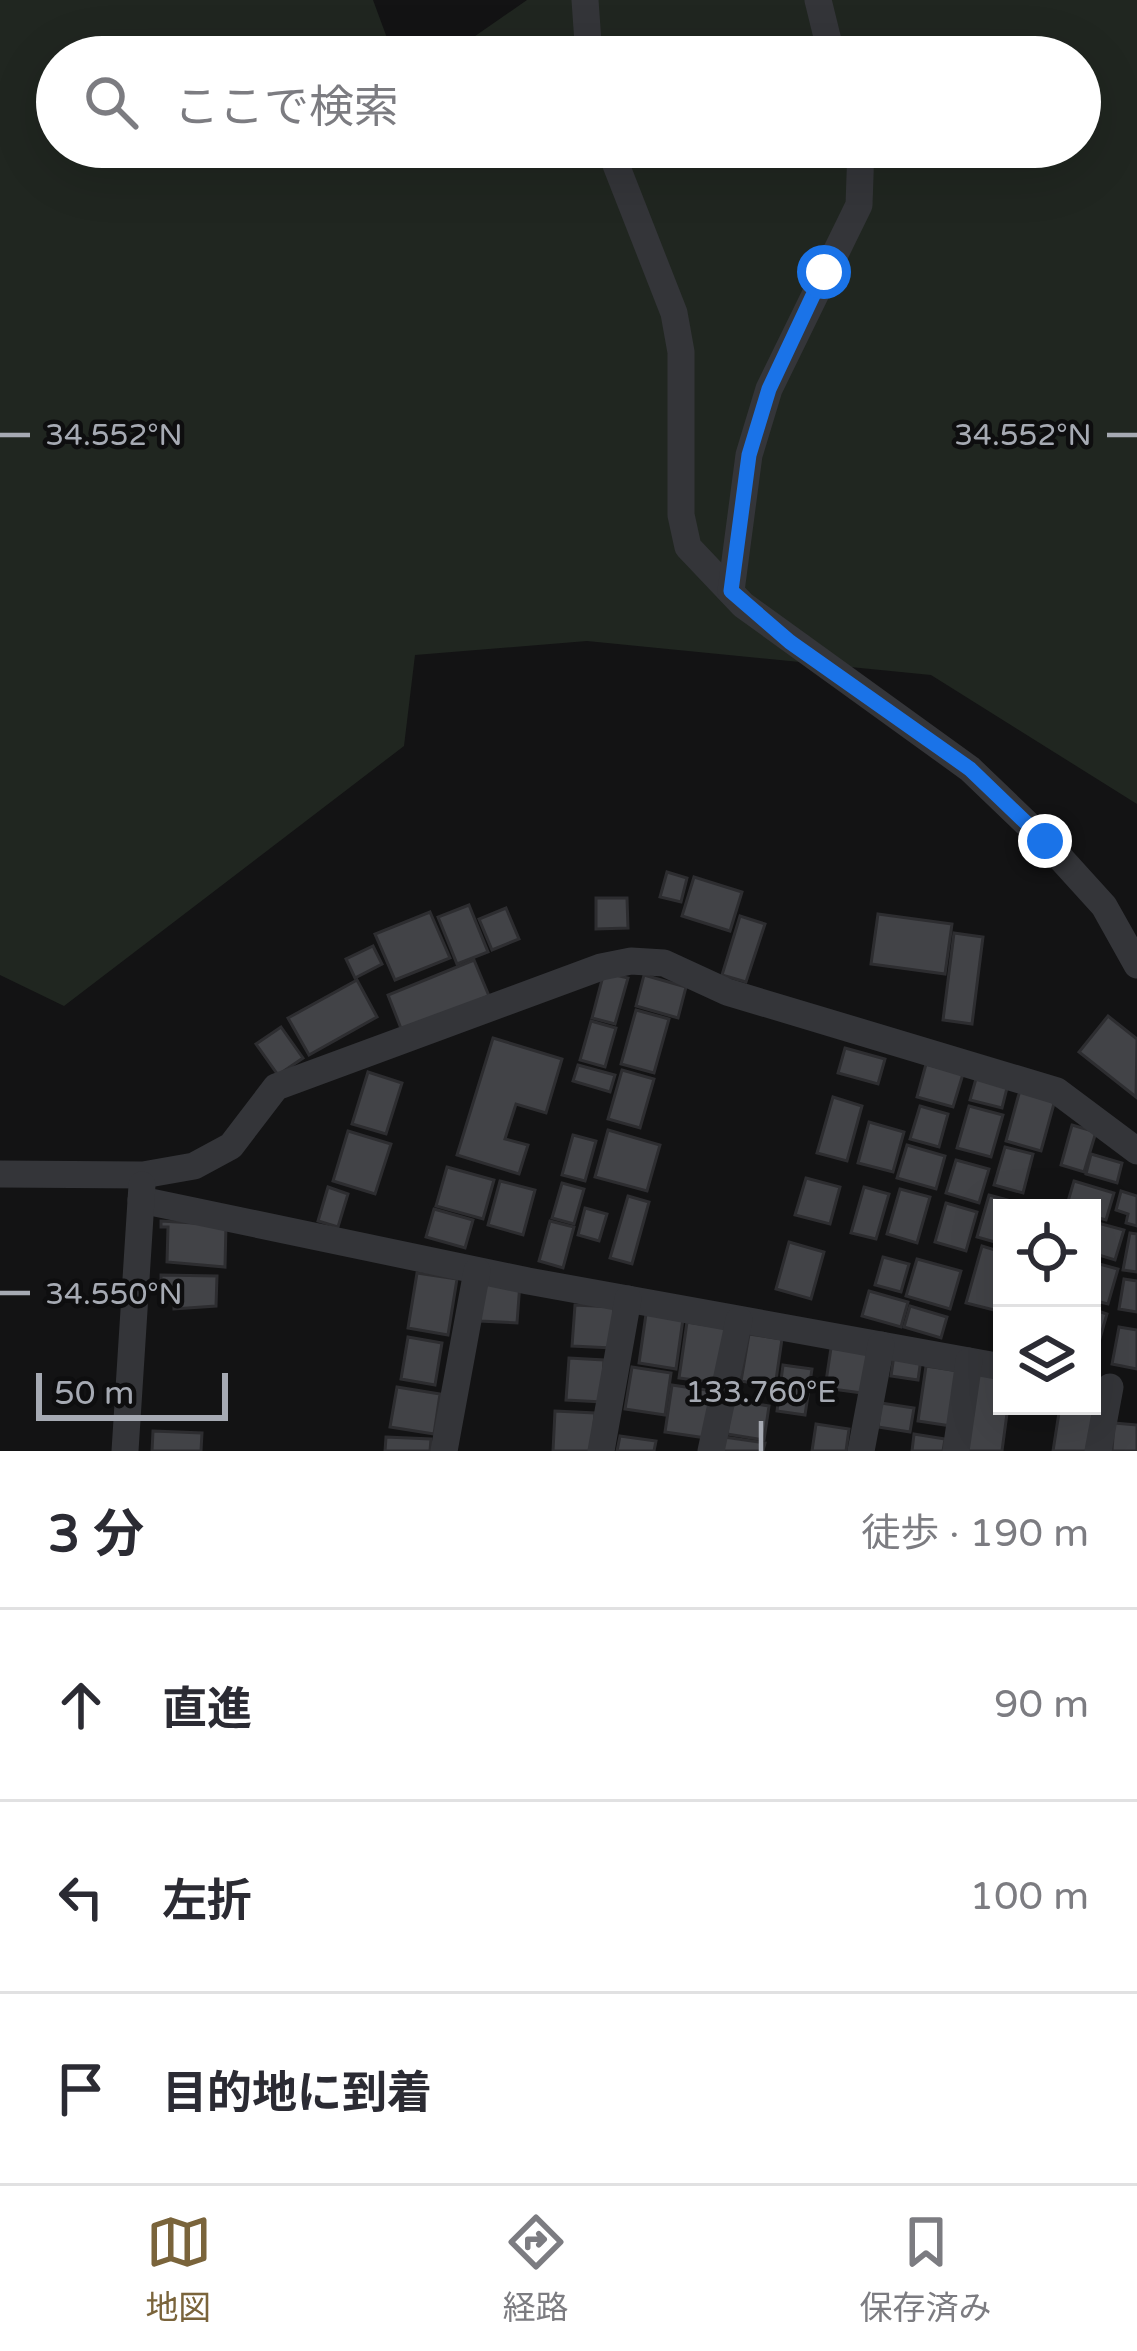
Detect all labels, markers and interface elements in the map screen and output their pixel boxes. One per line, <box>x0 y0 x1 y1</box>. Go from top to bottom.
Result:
search box <box>36 36 1101 168</box>
icon: search <box>78 69 144 135</box>
text: ここで検索 <box>174 81 399 135</box>
route start <box>797 245 851 299</box>
text: 34.552°N <box>45 417 183 454</box>
text: 34.552°N <box>954 417 1092 454</box>
route end <box>1018 814 1072 868</box>
map controls <box>993 1199 1101 1415</box>
button: locate <box>993 1199 1101 1307</box>
text: 34.550°N <box>45 1276 183 1313</box>
button: layers <box>993 1307 1101 1415</box>
scale bar <box>36 1367 228 1420</box>
text: 50 m <box>54 1374 134 1413</box>
text: 133.760°E <box>685 1374 837 1411</box>
text: 3 分 <box>48 1504 144 1566</box>
text: 徒歩 · 190 m <box>861 1510 1089 1557</box>
icon: ahead <box>48 1672 114 1738</box>
text: 90 m <box>994 1681 1089 1728</box>
text: 直進 <box>162 1683 252 1737</box>
icon: left <box>48 1864 114 1930</box>
text: 100 m <box>970 1873 1089 1920</box>
text: 左折 <box>162 1875 252 1929</box>
icon: arrive <box>48 2056 114 2122</box>
text: 目的地に到着 <box>162 2067 432 2121</box>
tab: 地図 <box>146 2209 212 2329</box>
tab: 経路 <box>503 2209 569 2329</box>
tab: 保存済み <box>860 2209 992 2329</box>

